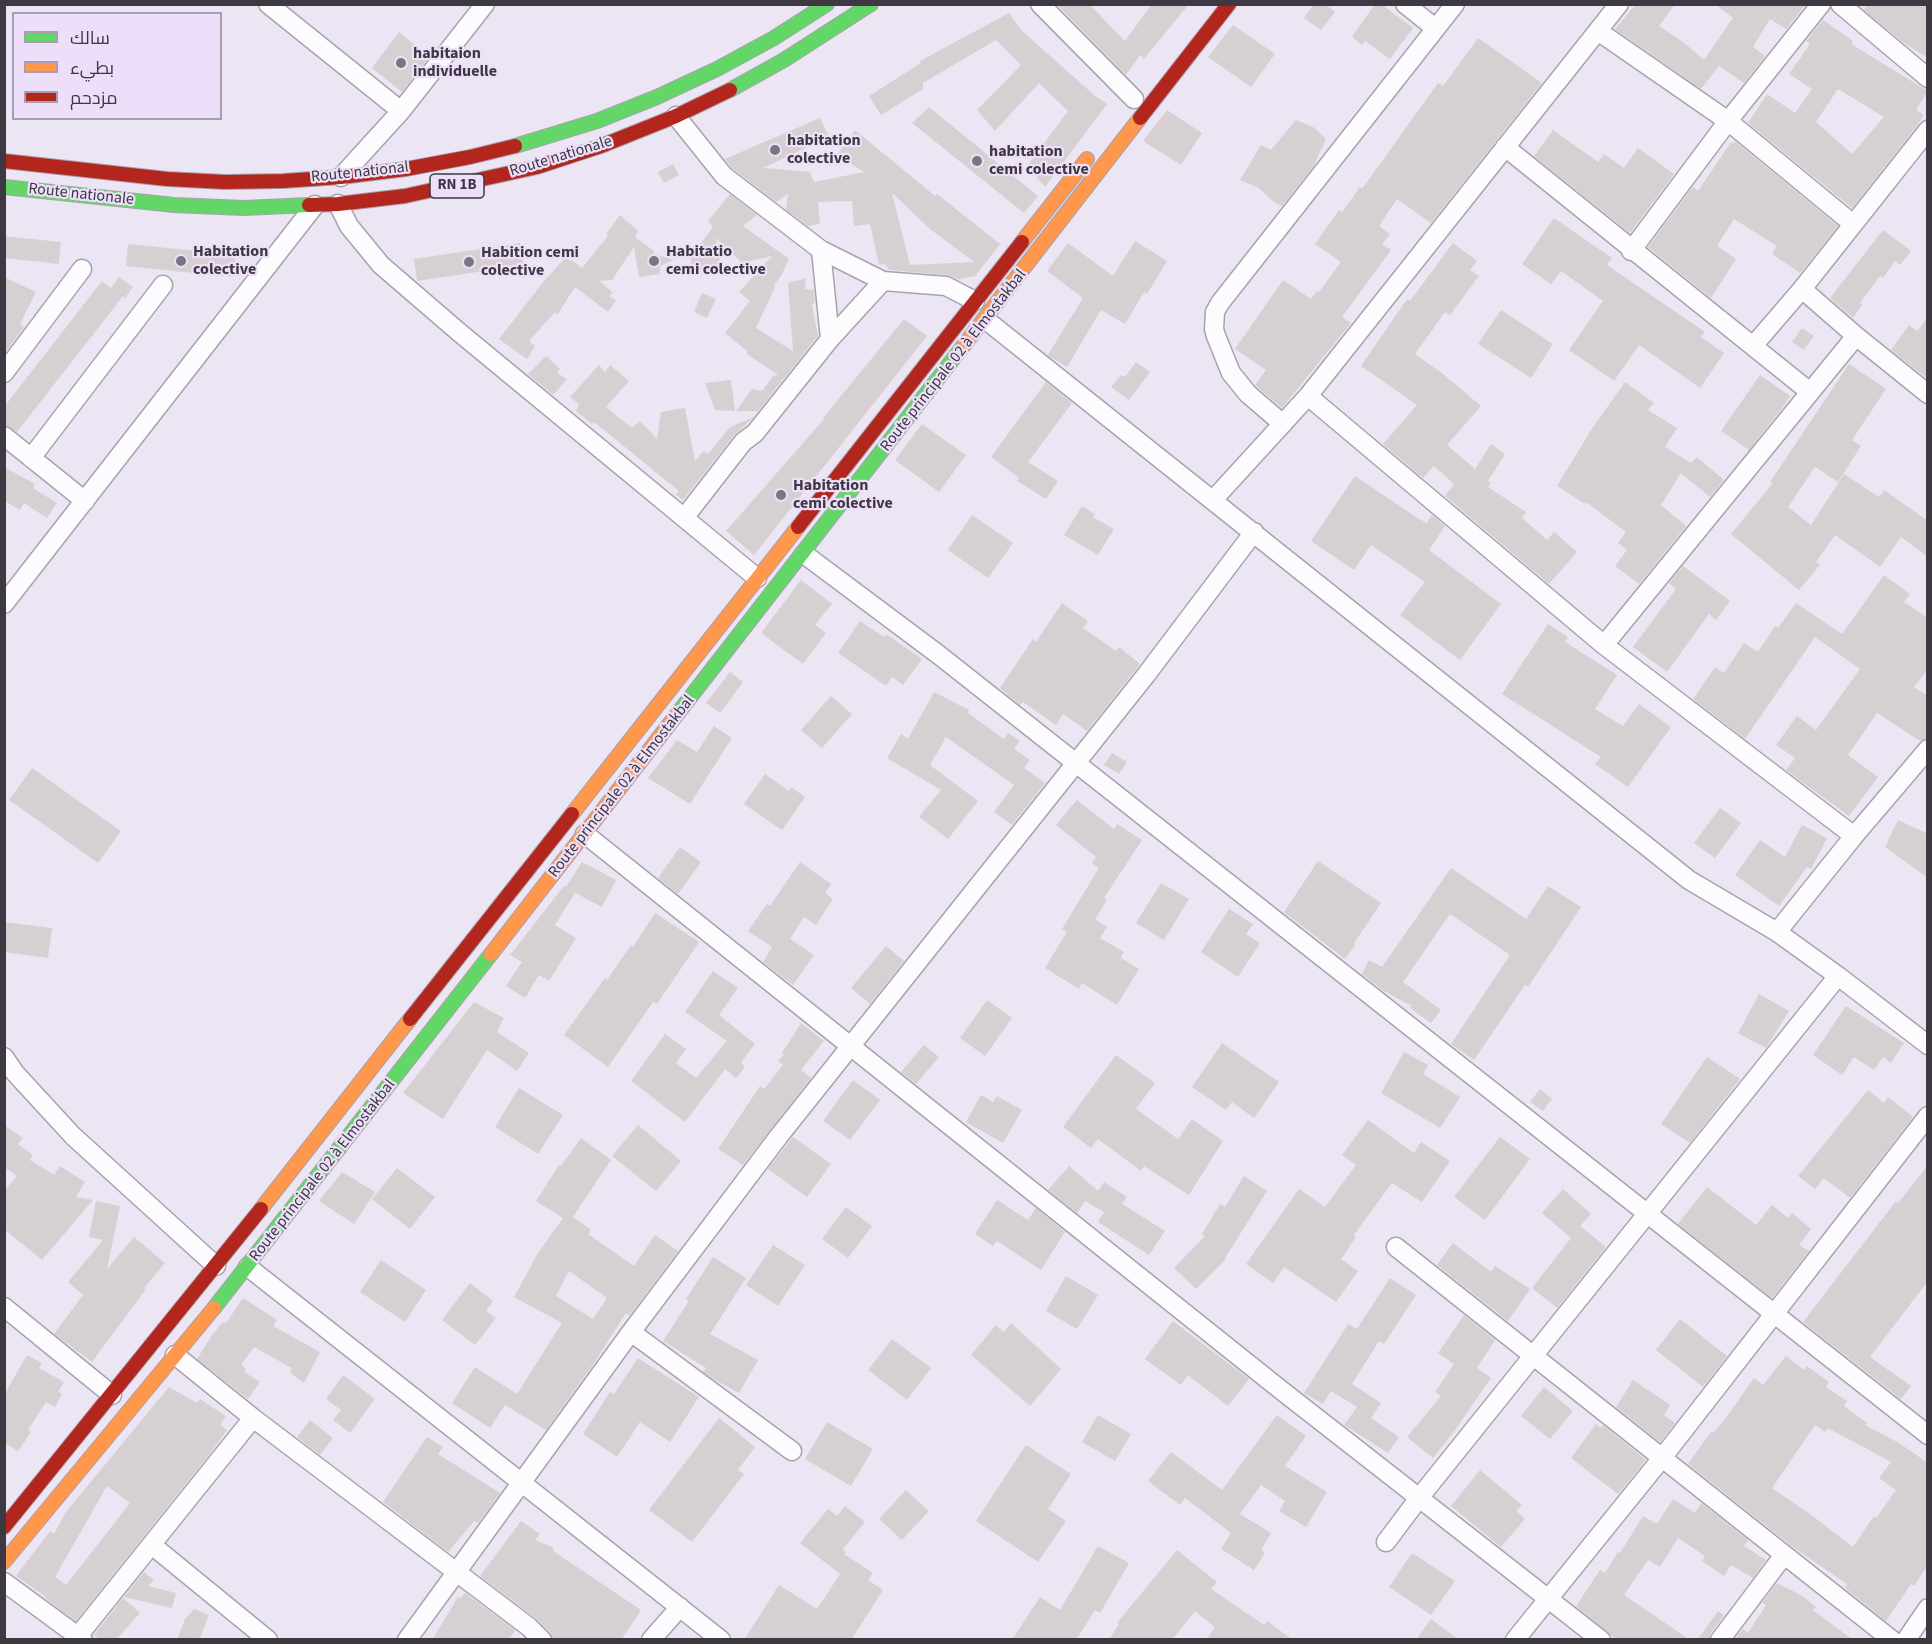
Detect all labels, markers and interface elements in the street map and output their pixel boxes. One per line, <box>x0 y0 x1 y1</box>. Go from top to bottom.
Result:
legend <box>12 12 222 120</box>
text: سالك <box>70 26 110 51</box>
place label: habitaion individuelle <box>413 44 497 82</box>
text: بطيء <box>70 56 114 81</box>
marker: habitaion individuelle <box>394 56 408 70</box>
text: مزدحم <box>70 86 118 111</box>
place label: habitation colective <box>787 131 861 169</box>
street label: Route nationale <box>507 132 615 182</box>
place label: habitation cemi colective <box>989 142 1089 180</box>
marker: habitation colective <box>768 143 782 157</box>
marker: habitation cemi colective <box>970 154 984 168</box>
street label: Route national <box>310 158 410 188</box>
road number: RN 1B <box>430 174 484 198</box>
street label: Route nationale <box>27 180 135 210</box>
place label: Habitation colective <box>193 242 268 280</box>
place label: Habitatio cemi colective <box>666 242 766 280</box>
place label: Habition cemi colective <box>481 243 579 281</box>
marker: Habitation colective <box>174 254 188 268</box>
marker: Habitatio cemi colective <box>647 254 661 268</box>
marker: Habition cemi colective <box>462 255 476 269</box>
street label: Route principale 02 à Elmostakbal <box>877 266 1031 456</box>
place label: Habitation cemi colective <box>793 476 893 514</box>
marker: Habitation cemi colective <box>774 488 788 502</box>
street label: Route principale 02 à Elmostakbal <box>545 692 699 882</box>
street label: Route principale 02 à Elmostakbal <box>246 1076 400 1266</box>

